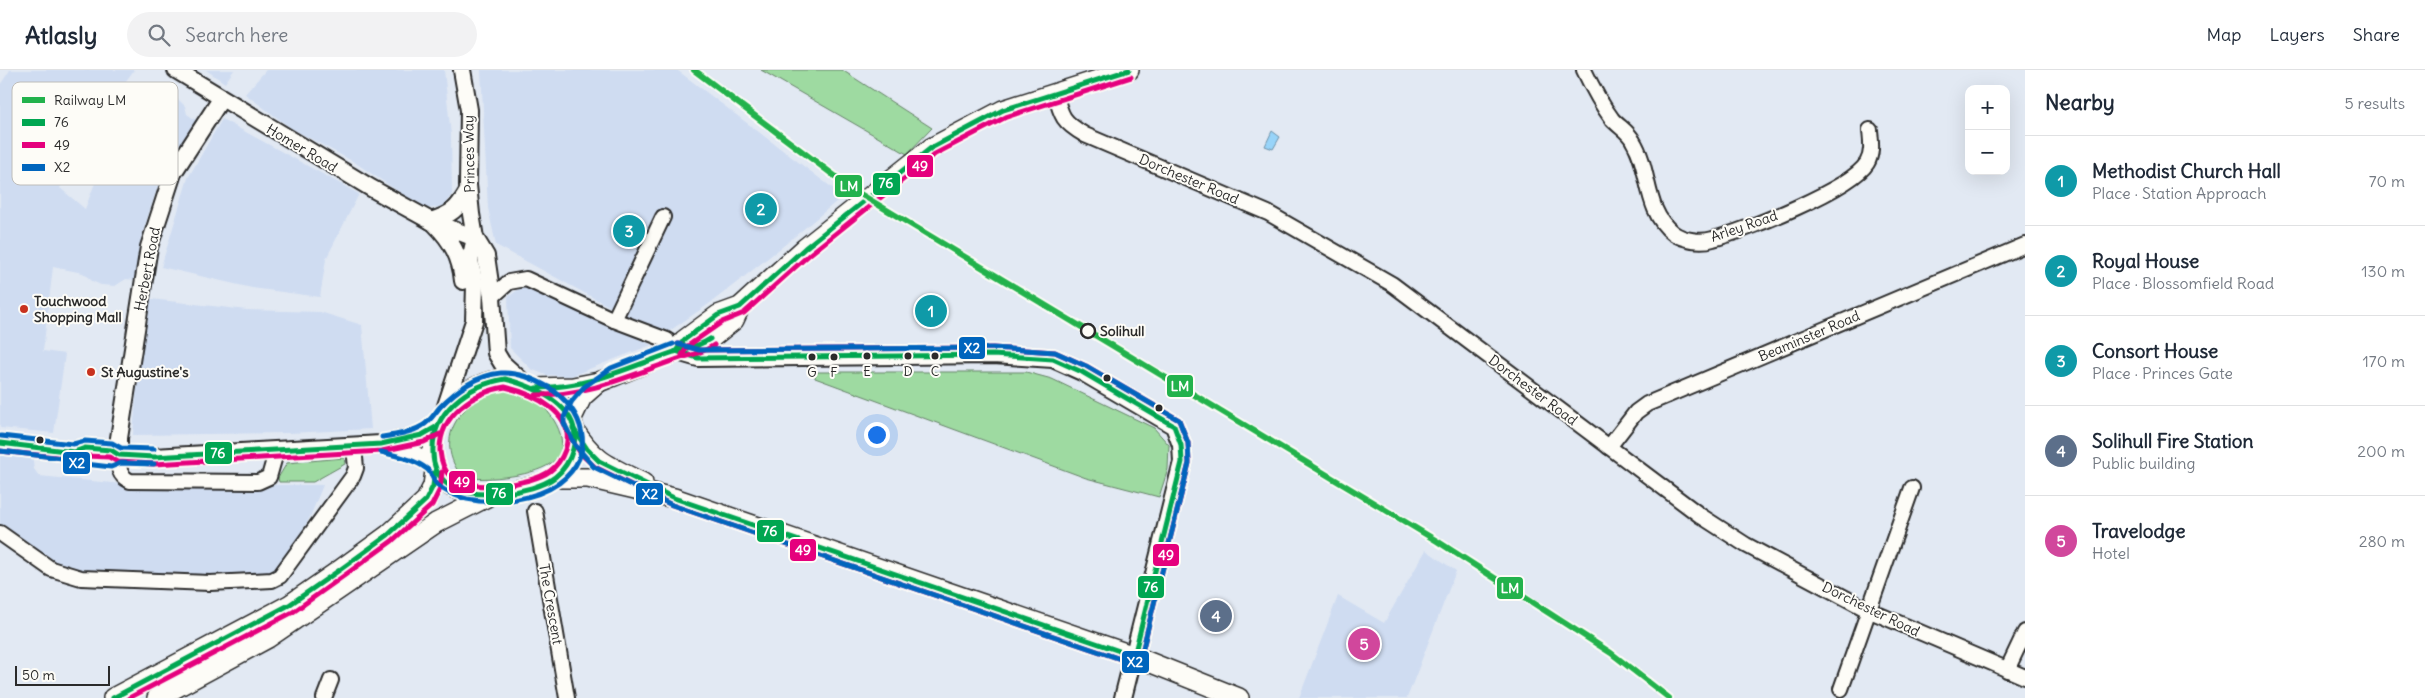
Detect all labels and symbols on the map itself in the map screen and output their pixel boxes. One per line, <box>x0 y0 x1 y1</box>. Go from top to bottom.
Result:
legend <box>12 82 178 185</box>
text: Railway LM <box>54 91 126 109</box>
text: 76 <box>54 113 69 131</box>
street label: Princes Way <box>459 115 479 193</box>
street label: Homer Road <box>263 120 341 176</box>
text: 49 <box>54 136 70 154</box>
street label: Dorchester Road <box>1136 150 1242 208</box>
line badge: 49 <box>906 154 934 178</box>
text: 49 <box>912 157 928 175</box>
text: X2 <box>54 158 71 176</box>
line badge: 76 <box>872 172 901 196</box>
line badge: LM <box>834 174 863 198</box>
text: 76 <box>879 174 893 192</box>
text: LM <box>840 177 858 195</box>
pin: 2 <box>745 190 777 228</box>
street label: Arley Road <box>1708 206 1780 246</box>
pin: 3 <box>613 212 645 250</box>
street label: Herbert Road <box>130 226 164 312</box>
place label: Touchwood Shopping Mall <box>34 292 122 326</box>
pin: 1 <box>915 292 947 330</box>
marker: Touchwood Shopping Mall <box>18 303 30 315</box>
street label: Beaminster Road <box>1756 306 1862 366</box>
place label: Solihull <box>1100 322 1144 340</box>
marker: Solihull <box>1080 323 1096 339</box>
line badge: X2 <box>958 336 986 360</box>
text: X2 <box>964 339 981 357</box>
marker: E <box>862 351 872 361</box>
marker: D <box>903 351 913 361</box>
marker: C <box>930 351 940 361</box>
street label: Dorchester Road <box>1485 351 1581 429</box>
marker: G <box>807 352 817 362</box>
marker: F <box>829 352 839 362</box>
place label: St Augustine's <box>101 363 189 381</box>
place label: E <box>863 363 871 380</box>
place label: D <box>903 363 913 380</box>
place label: C <box>931 363 940 380</box>
place label: G <box>807 364 817 381</box>
place label: F <box>830 364 838 381</box>
marker: St Augustine's <box>85 366 97 378</box>
unlabelled marker <box>1102 373 1112 383</box>
line badge: LM <box>1166 374 1194 398</box>
text: LM <box>1171 377 1189 395</box>
unlabelled marker <box>1154 403 1164 413</box>
your location <box>864 422 890 448</box>
unlabelled marker <box>35 435 45 445</box>
line badge: 76 <box>204 441 233 465</box>
text: 76 <box>211 444 225 462</box>
line badge: X2 <box>62 451 91 475</box>
text: X2 <box>69 454 86 472</box>
line badge: 49 <box>448 470 476 494</box>
text: 49 <box>454 473 470 491</box>
line badge: 76 <box>485 482 514 506</box>
line badge: X2 <box>635 482 664 506</box>
text: 76 <box>492 484 506 502</box>
text: X2 <box>642 485 659 503</box>
line badge: 76 <box>756 519 785 543</box>
text: 76 <box>763 522 777 540</box>
line badge: 49 <box>789 538 817 562</box>
text: 49 <box>795 541 811 559</box>
line badge: 49 <box>1152 543 1180 567</box>
text: 49 <box>1158 546 1174 564</box>
street label: The Crescent <box>535 562 567 646</box>
line badge: 76 <box>1137 575 1165 599</box>
line badge: LM <box>1496 576 1524 600</box>
text: 76 <box>1144 578 1158 596</box>
street label: Dorchester Road <box>1819 578 1923 640</box>
text: LM <box>1501 579 1519 597</box>
pin: 4 <box>1200 597 1232 635</box>
pin: 5 <box>1348 625 1380 663</box>
line badge: X2 <box>1121 650 1150 674</box>
text: X2 <box>1127 653 1144 671</box>
scale bar <box>15 663 110 686</box>

